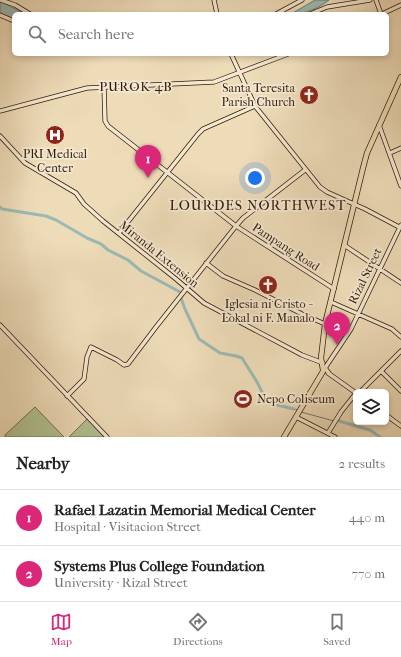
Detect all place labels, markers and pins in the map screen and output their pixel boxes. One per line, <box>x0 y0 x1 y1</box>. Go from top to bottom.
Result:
place label: Santa Teresita Parish Church <box>221 81 295 109</box>
church icon: Santa Teresita Parish Church <box>298 84 320 106</box>
hospital icon: PRI Medical Center <box>44 124 66 146</box>
pin: 1 <box>135 145 161 178</box>
place label: PRI Medical Center <box>23 147 88 175</box>
church icon: Iglesia ni Cristo - Lokal ni F. Manalo <box>257 274 279 296</box>
place label: Iglesia ni Cristo - Lokal ni F. Manalo <box>221 297 315 325</box>
pin: 2 <box>324 312 350 345</box>
sports icon: Nepo Coliseum <box>232 388 254 410</box>
place label: Nepo Coliseum <box>257 392 335 406</box>

